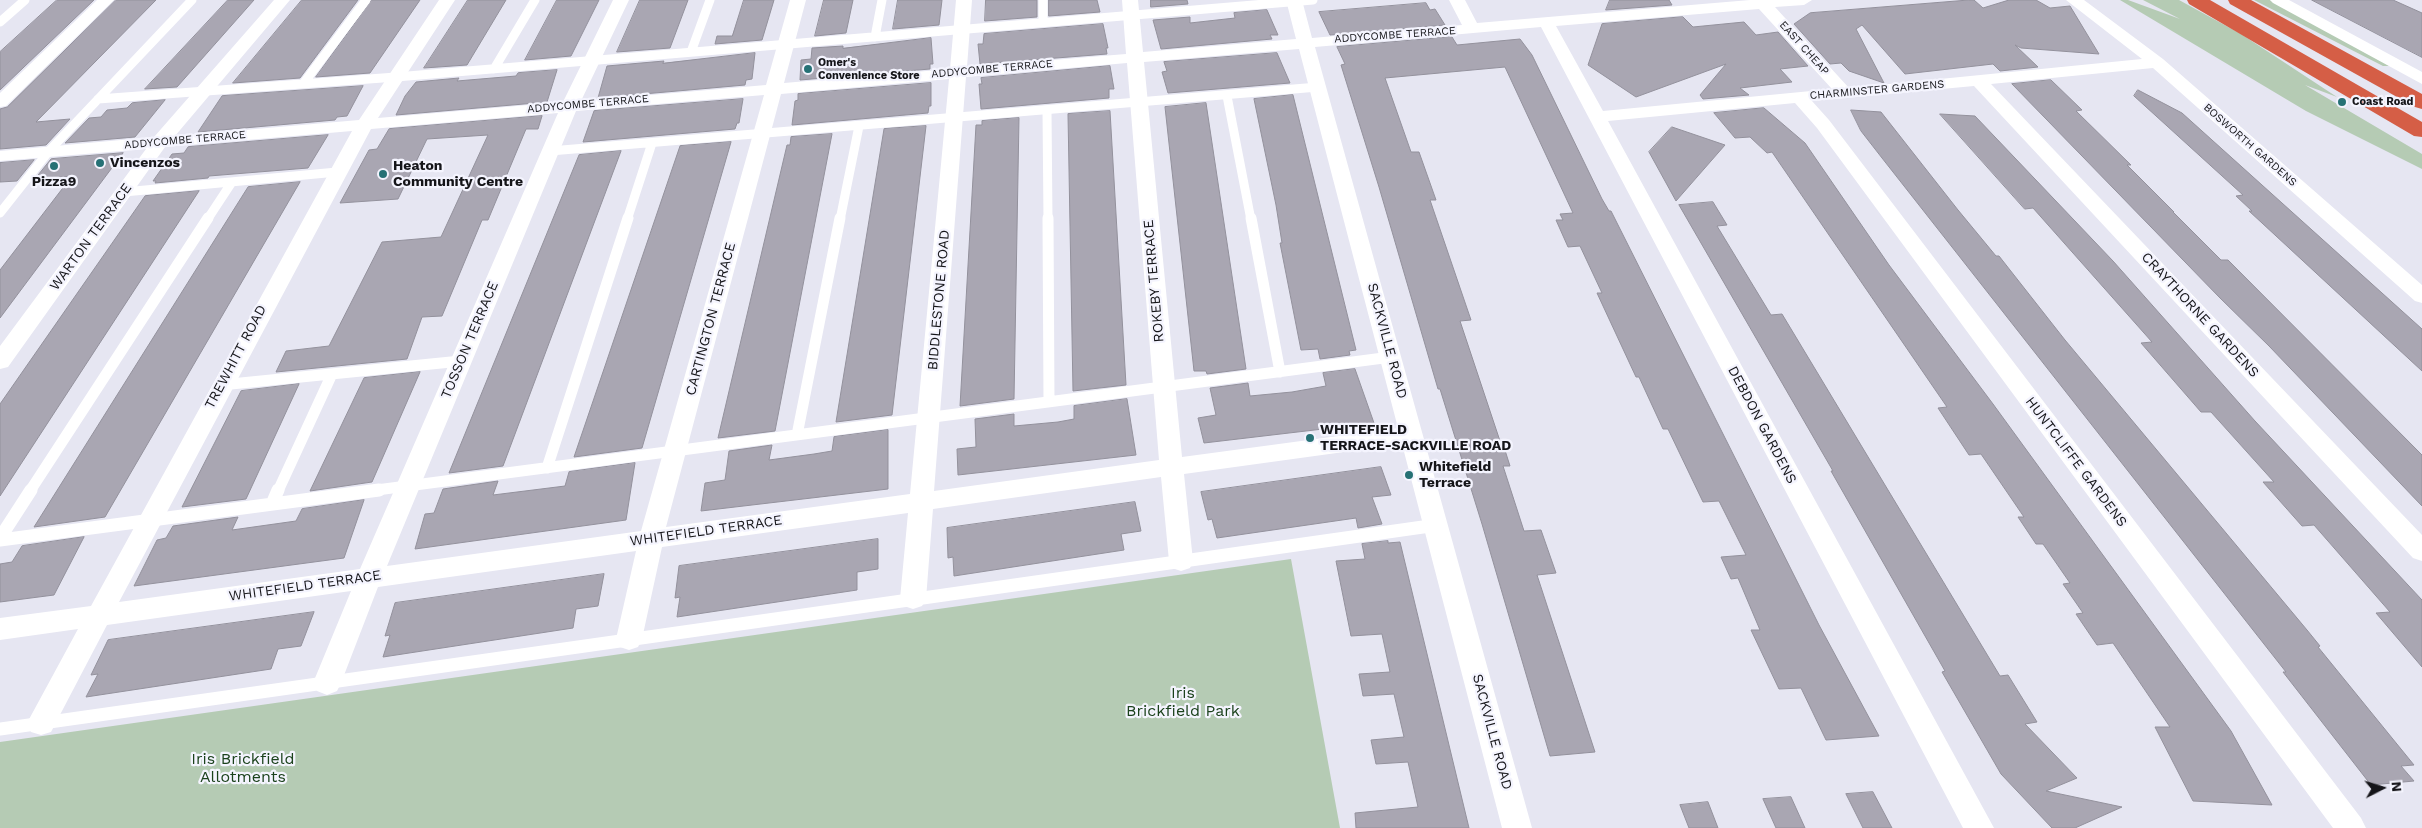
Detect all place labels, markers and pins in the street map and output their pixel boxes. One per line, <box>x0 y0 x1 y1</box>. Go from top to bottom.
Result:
place label: Omer's Convenience Store <box>818 56 920 82</box>
marker: Omer's Convenience Store <box>802 63 814 75</box>
place label: Coast Road <box>2352 95 2413 109</box>
marker: Coast Road <box>2336 96 2348 108</box>
place label: Vincenzos <box>110 155 180 171</box>
marker: Vincenzos <box>94 157 106 169</box>
place label: Heaton Community Centre <box>393 158 523 190</box>
marker: Pizza9 <box>48 160 60 172</box>
marker: Heaton Community Centre <box>377 168 389 180</box>
place label: Pizza9 <box>32 174 76 190</box>
place label: WHITEFIELD TERRACE-SACKVILLE ROAD <box>1320 422 1511 454</box>
marker: WHITEFIELD TERRACE-SACKVILLE ROAD <box>1304 432 1316 444</box>
place label: Whitefield Terrace <box>1419 459 1491 492</box>
marker: Whitefield Terrace <box>1403 469 1415 481</box>

